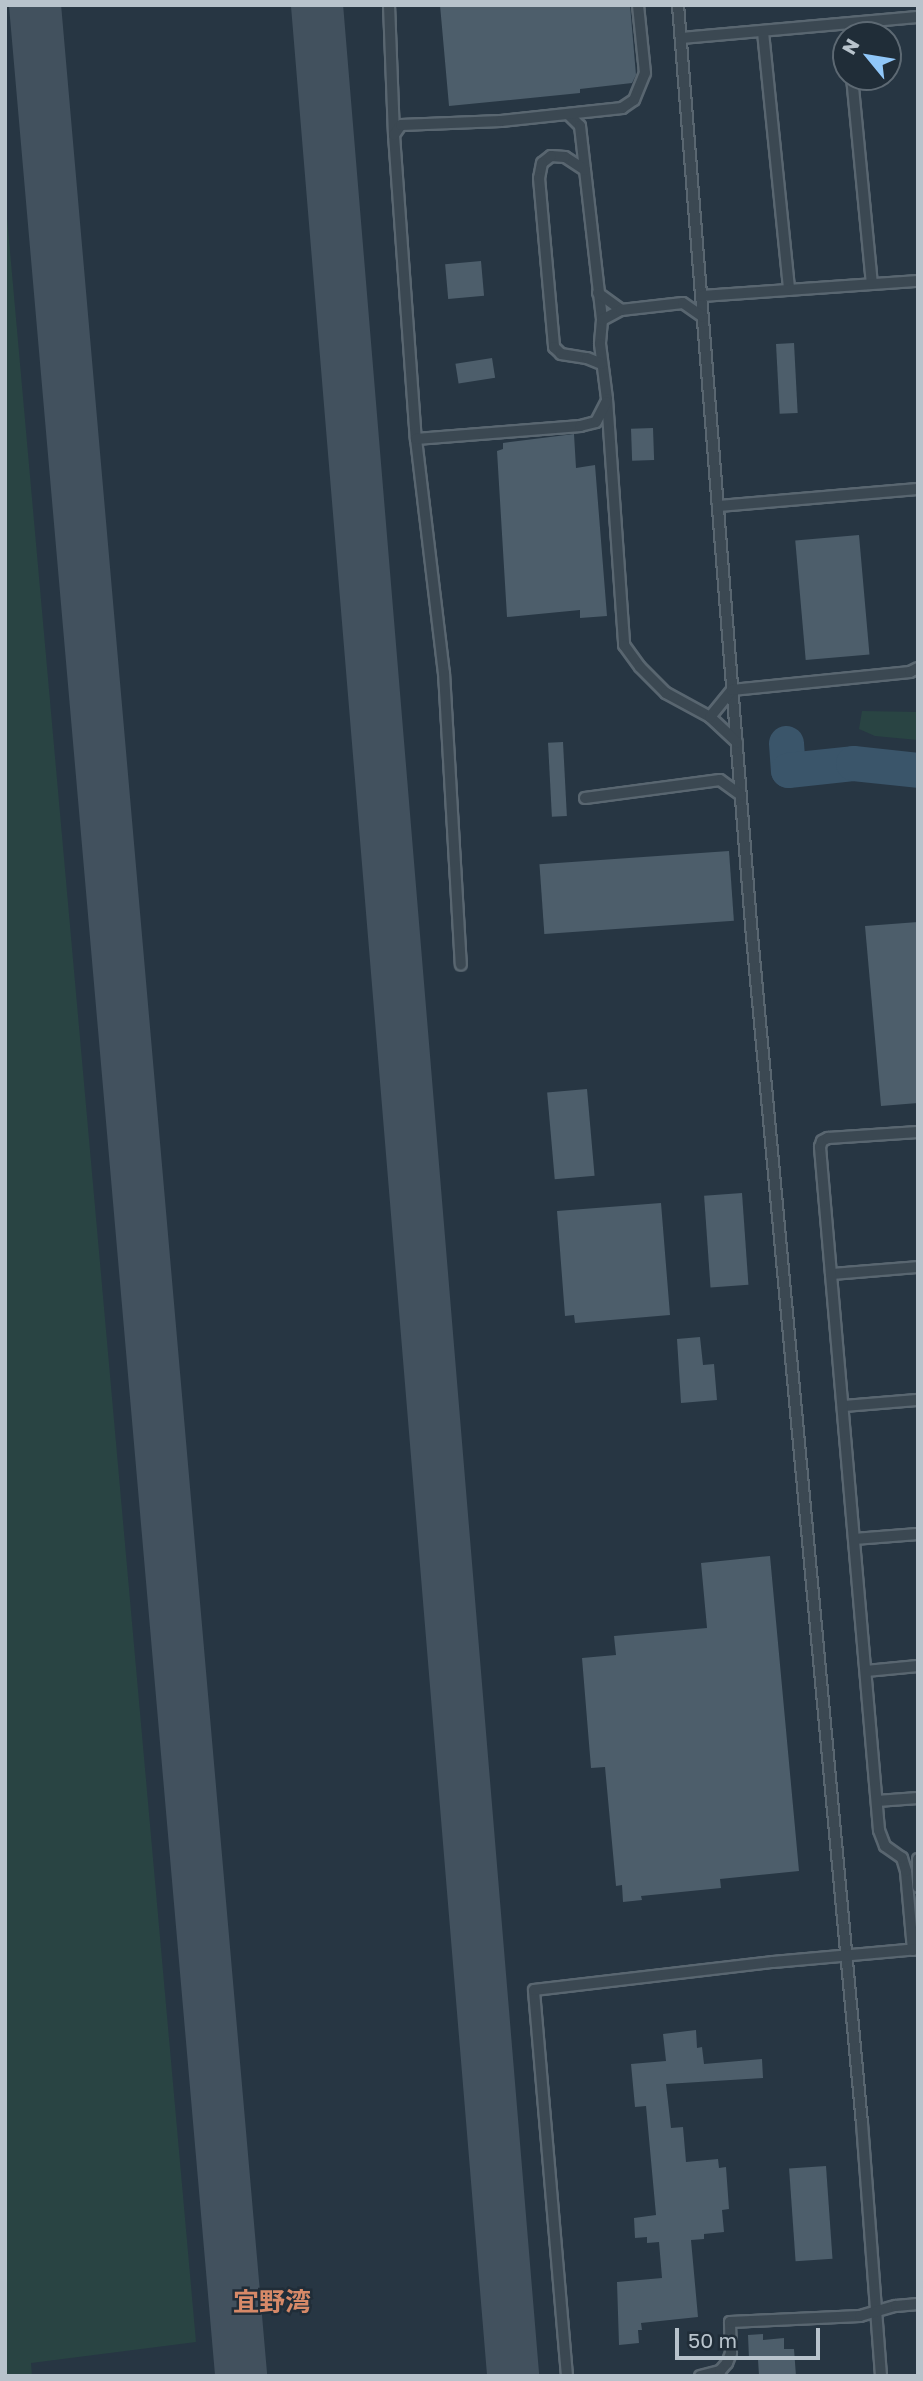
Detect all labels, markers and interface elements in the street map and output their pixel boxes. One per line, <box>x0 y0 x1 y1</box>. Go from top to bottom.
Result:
north arrow <box>832 21 902 91</box>
text: N <box>837 34 864 58</box>
district label: 宜野湾 <box>233 2286 311 2318</box>
scale bar <box>678 2314 823 2358</box>
text: 50 m <box>688 2327 737 2353</box>

